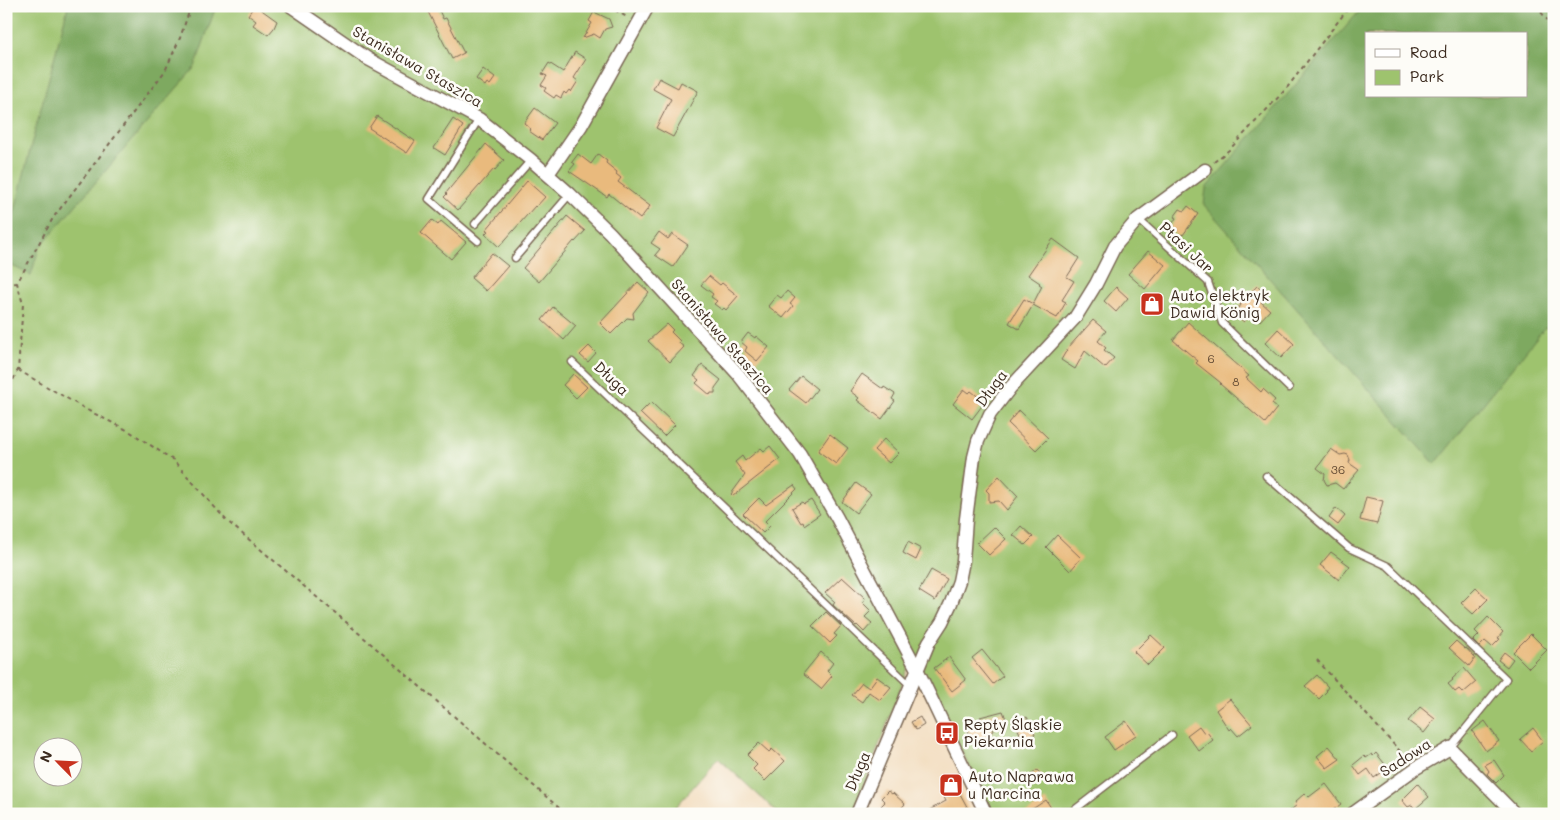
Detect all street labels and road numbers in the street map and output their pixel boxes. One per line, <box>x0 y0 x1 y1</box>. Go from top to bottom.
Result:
street label: Stanisława Staszica <box>349 21 487 111</box>
street label: Ptasi Jar <box>1156 217 1218 277</box>
street label: Stanisława Staszica <box>667 274 779 398</box>
street label: Długa <box>590 356 634 400</box>
street label: Długa <box>971 366 1011 410</box>
street label: Sadowa <box>1376 733 1434 781</box>
street label: Długa <box>840 748 874 794</box>

